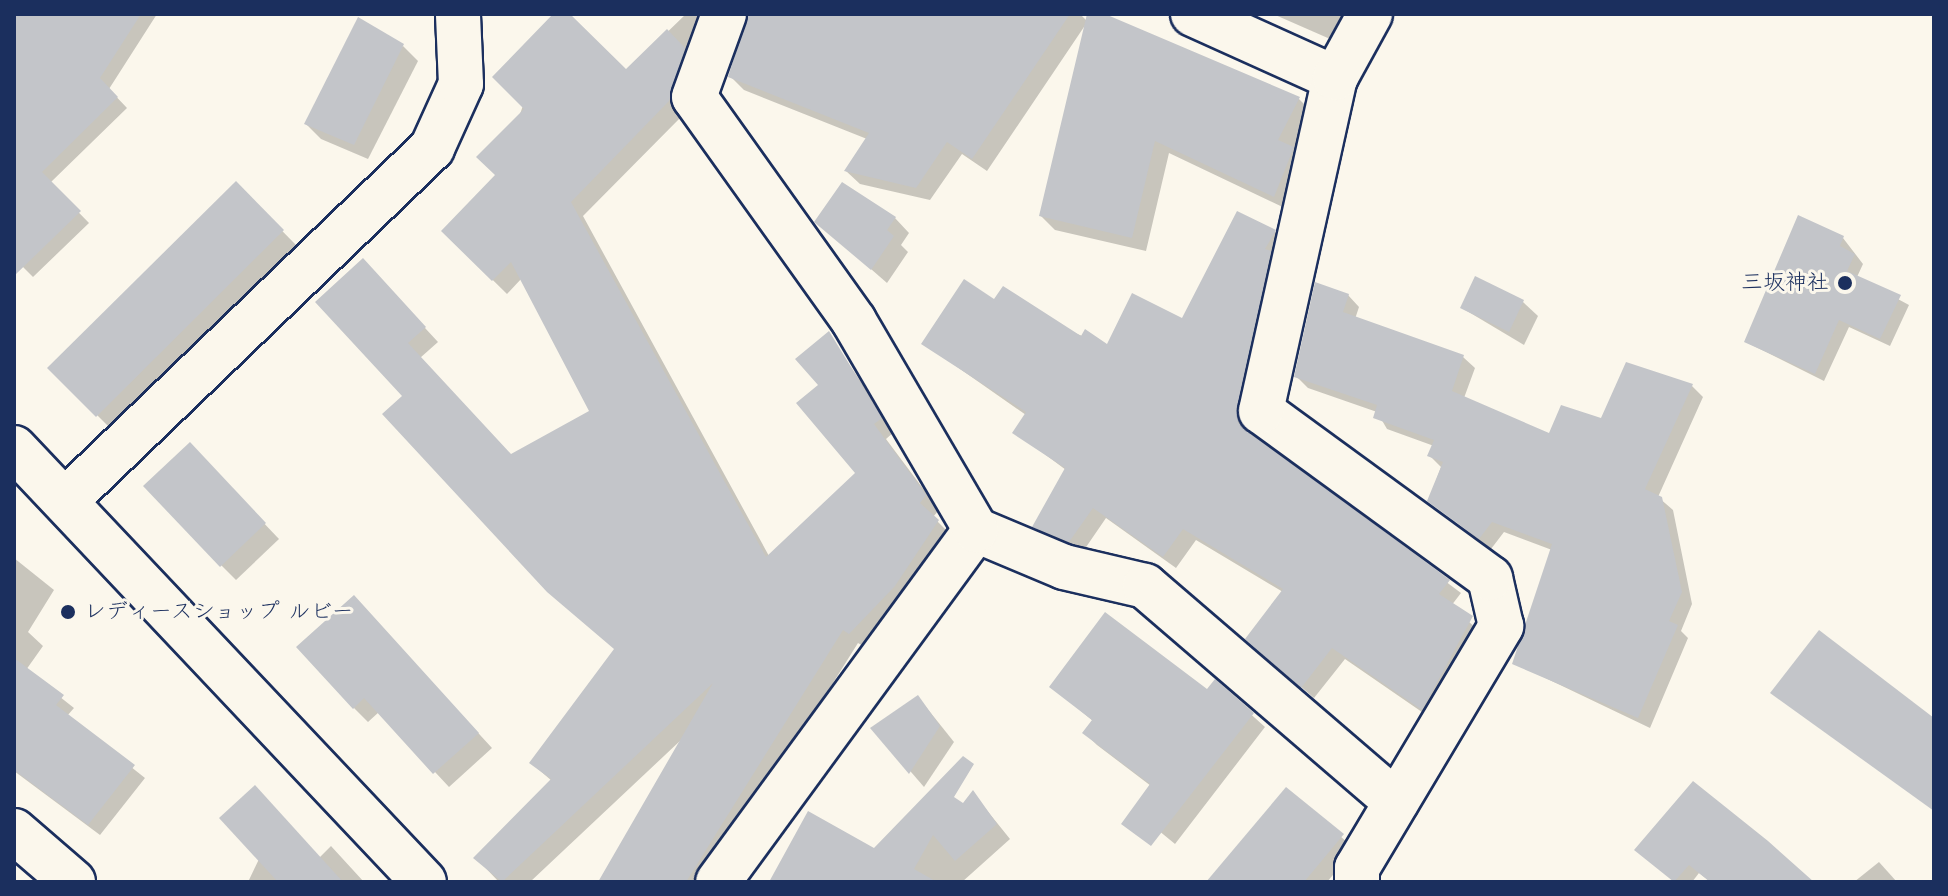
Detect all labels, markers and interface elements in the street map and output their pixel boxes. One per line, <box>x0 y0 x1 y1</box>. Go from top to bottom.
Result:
place label: 三坂神社 <box>1741 270 1829 296</box>
marker: 三坂神社 <box>1836 274 1854 292</box>
place label: レディースショップ ルビー <box>84 599 356 625</box>
marker: レディースショップ ルビー <box>59 603 77 621</box>

